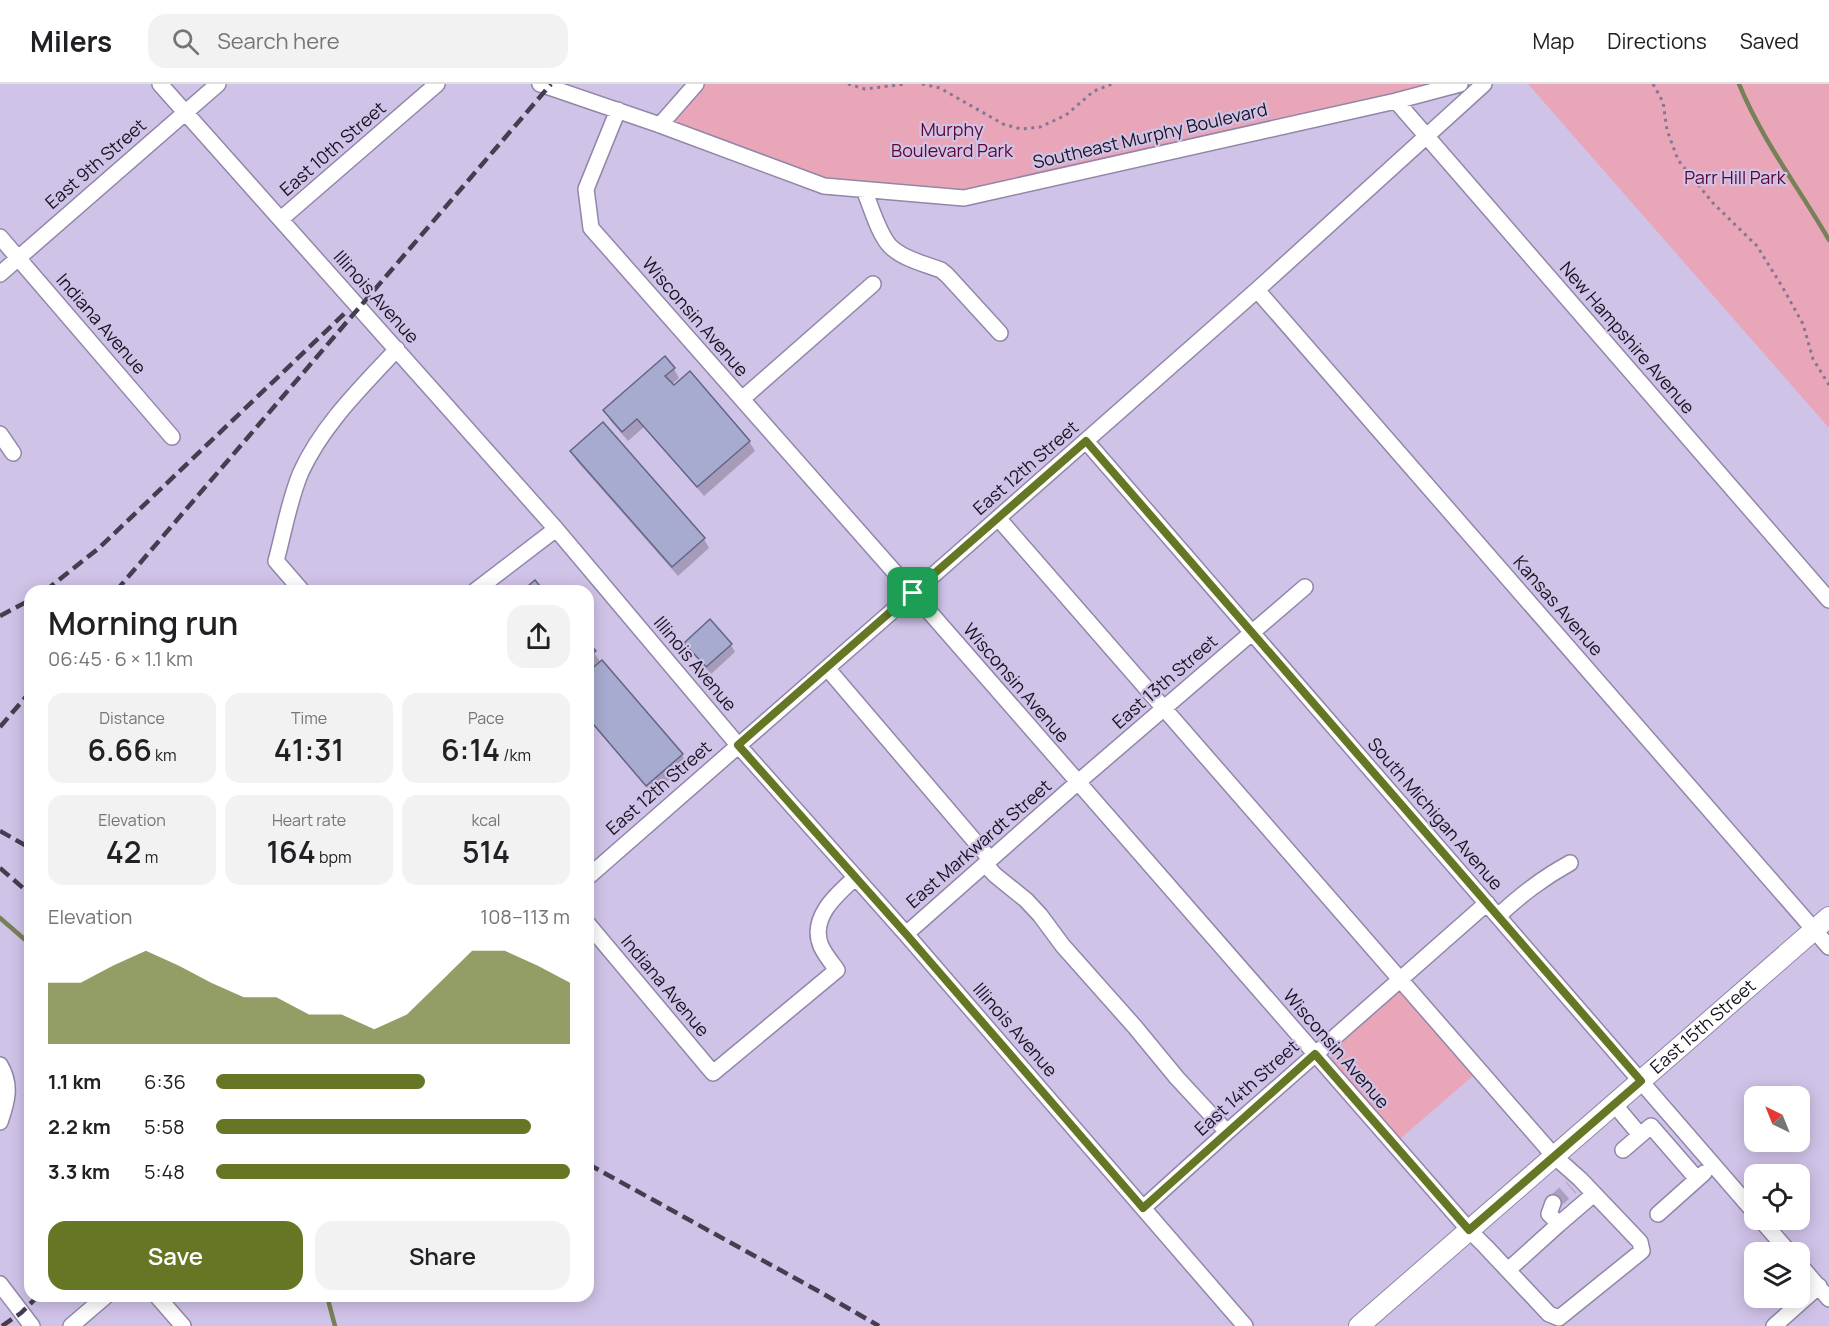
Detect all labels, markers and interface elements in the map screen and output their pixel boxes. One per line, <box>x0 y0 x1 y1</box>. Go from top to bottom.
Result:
search box <box>148 14 568 68</box>
text: Milers <box>30 22 112 60</box>
icon: search <box>169 25 202 58</box>
text: Search here <box>217 26 340 56</box>
text: Map <box>1533 27 1574 55</box>
text: Directions <box>1607 27 1707 55</box>
text: Saved <box>1740 27 1799 55</box>
street label: East 10th Street <box>274 96 390 201</box>
street label: Southeast Murphy Boulevard <box>1030 96 1269 174</box>
street label: East 9th Street <box>40 113 151 214</box>
park label: Murphy Boulevard Park <box>891 117 1014 162</box>
park label: Parr Hill Park <box>1684 165 1787 189</box>
street label: Illinois Avenue <box>329 245 425 348</box>
street label: Wisconsin Avenue <box>637 252 754 381</box>
street label: New Hampshire Avenue <box>1555 256 1701 419</box>
street label: Indiana Avenue <box>51 268 152 379</box>
street label: East 12th Street <box>968 415 1083 520</box>
street label: Kansas Avenue <box>1509 550 1609 661</box>
pin <box>887 567 938 618</box>
icon: arrive <box>896 576 929 609</box>
text: Morning run <box>48 600 238 645</box>
button: share <box>507 605 570 668</box>
street label: Illinois Avenue <box>649 611 743 716</box>
street label: Wisconsin Avenue <box>958 618 1075 747</box>
street label: East 13th Street <box>1107 629 1222 734</box>
text: 06:45 · 6 × 1.1 km <box>48 645 193 672</box>
text: Distance <box>99 707 165 729</box>
text: Time <box>291 707 327 729</box>
text: Pace <box>468 707 504 729</box>
text: 6.66 <box>87 729 152 770</box>
text: 41:31 <box>274 729 344 770</box>
text: 6:14 <box>441 729 500 770</box>
street label: South Michigan Avenue <box>1363 732 1509 895</box>
street label: East 12th Street <box>601 735 716 840</box>
text: km <box>152 744 177 766</box>
text: /km <box>500 744 531 766</box>
street label: East Markwardt Street <box>901 774 1056 913</box>
text: Elevation <box>98 809 166 831</box>
text: Heart rate <box>272 809 346 831</box>
text: kcal <box>471 809 501 831</box>
text: 42 <box>106 831 141 872</box>
text: 164 <box>266 831 316 872</box>
text: 514 <box>462 831 510 872</box>
text: m <box>141 846 158 868</box>
text: bpm <box>316 846 352 868</box>
text: Elevation <box>48 903 132 930</box>
text: 108–113 m <box>480 903 570 930</box>
street label: Indiana Avenue <box>616 930 715 1041</box>
street label: East 15th Street <box>1645 973 1760 1078</box>
street label: Illinois Avenue <box>968 977 1063 1081</box>
street label: Wisconsin Avenue <box>1278 984 1395 1113</box>
street label: East 14th Street <box>1189 1034 1304 1141</box>
text: 1.1 km <box>48 1068 101 1095</box>
text: 6:36 <box>144 1068 186 1095</box>
north arrow <box>1744 1086 1810 1152</box>
map controls <box>1744 1086 1810 1308</box>
text: 2.2 km <box>48 1113 111 1140</box>
text: 5:58 <box>144 1113 185 1140</box>
text: 3.3 km <box>48 1158 110 1185</box>
text: 5:48 <box>144 1158 185 1185</box>
button: locate <box>1744 1164 1810 1230</box>
button: Save <box>48 1221 303 1290</box>
button: Share <box>315 1221 570 1290</box>
button: layers <box>1744 1242 1810 1308</box>

